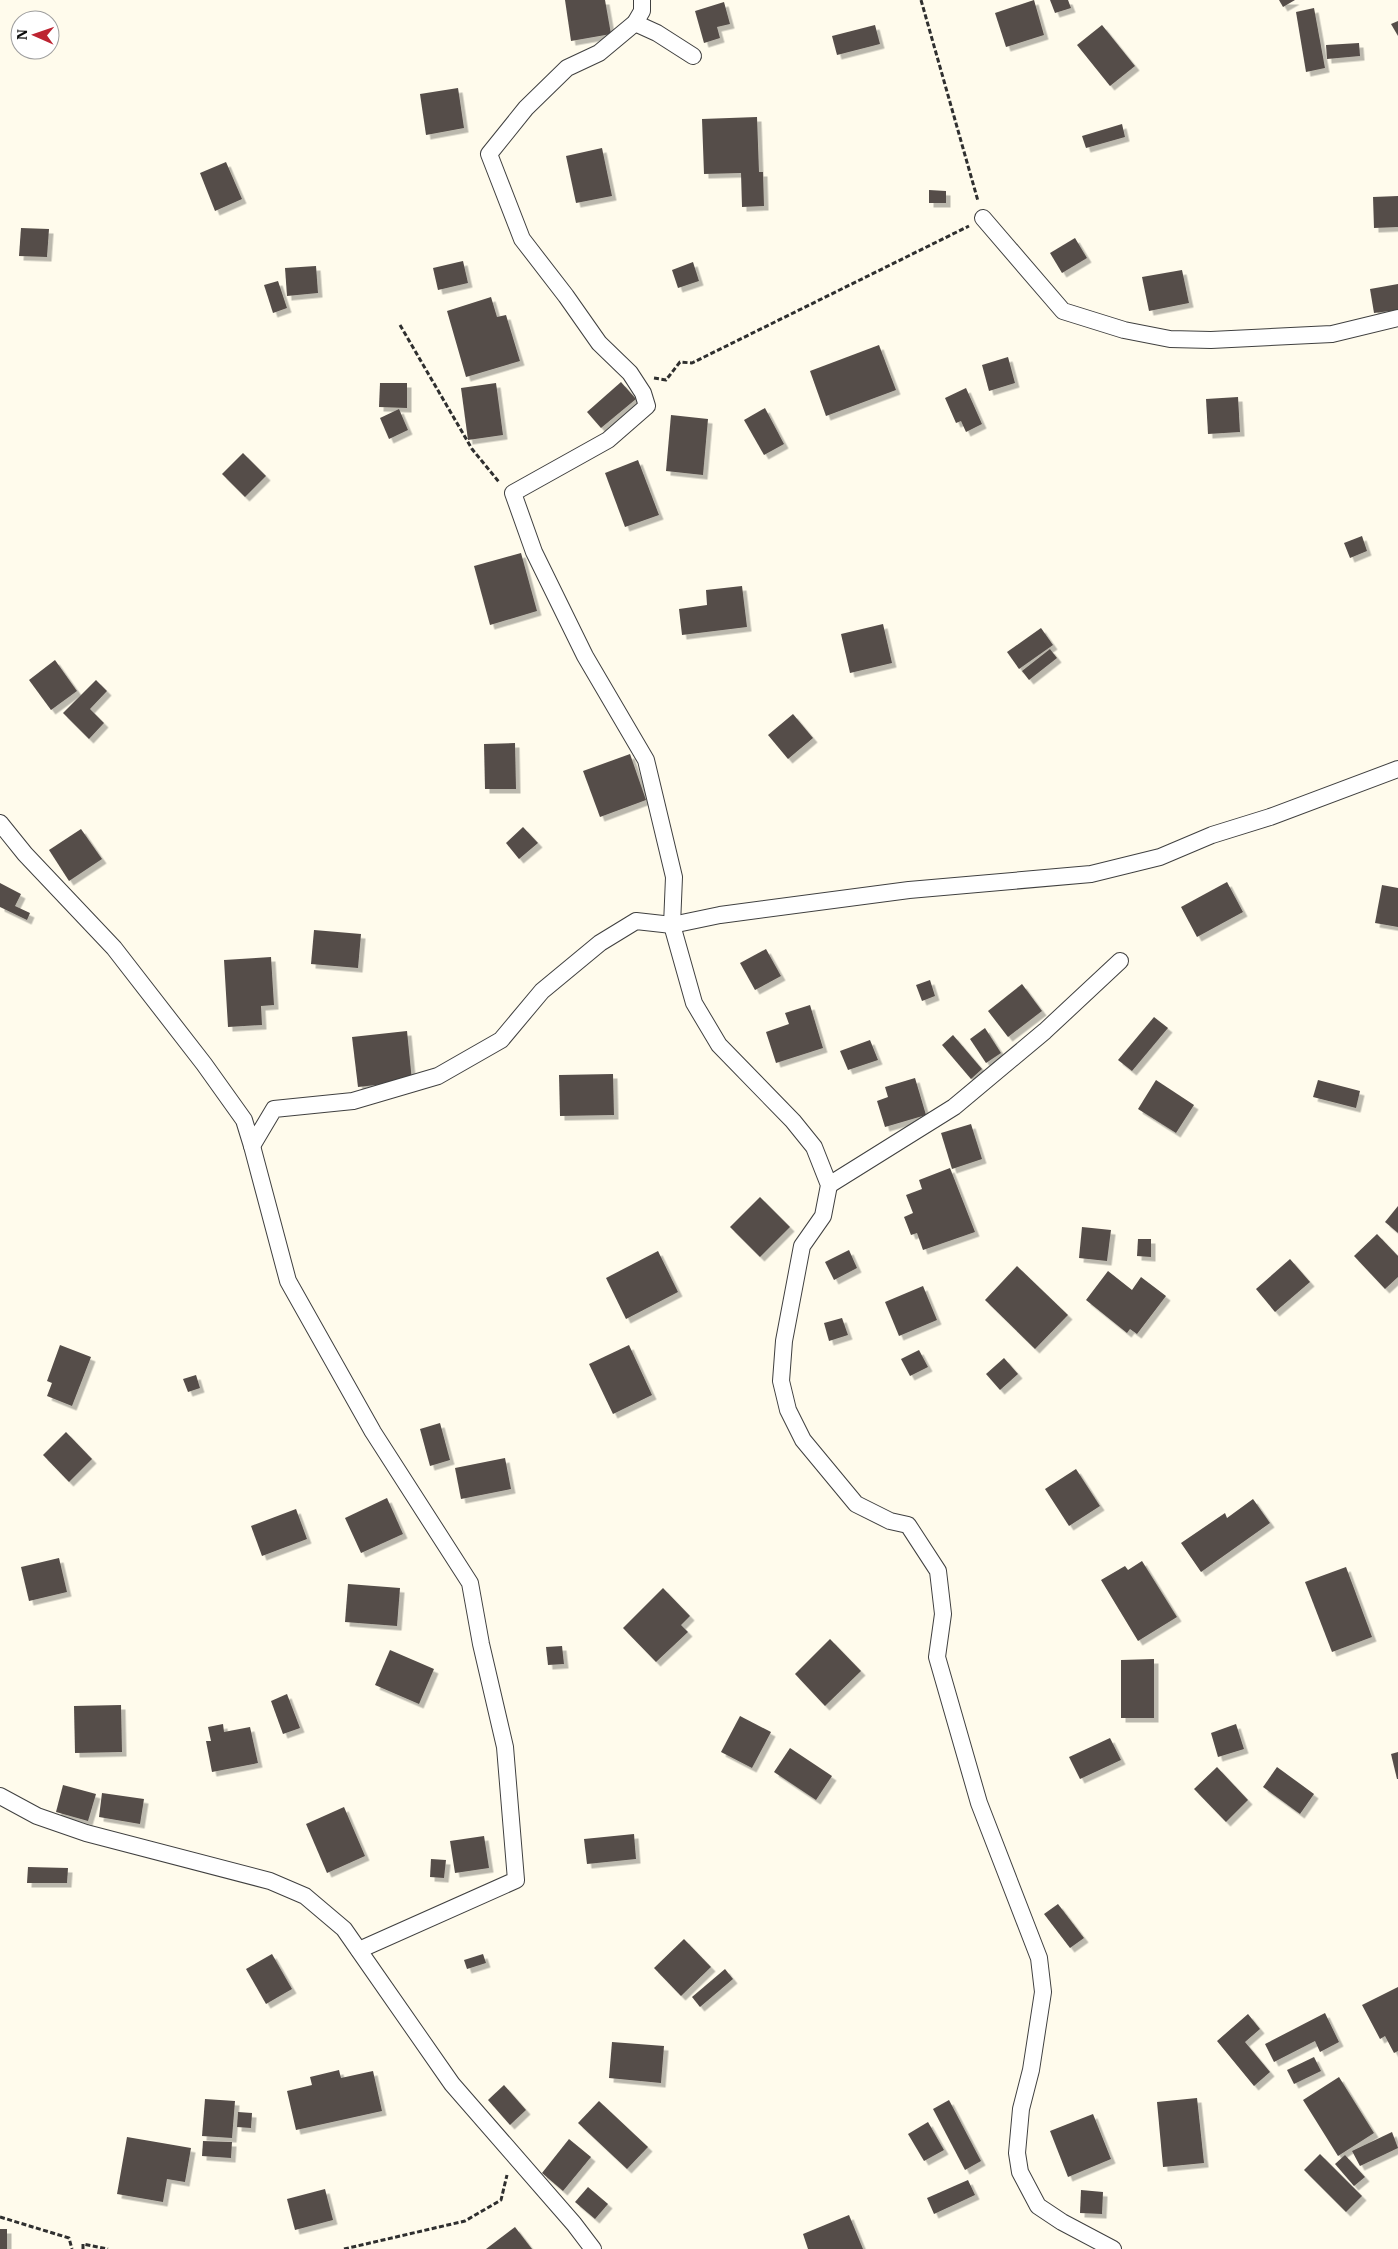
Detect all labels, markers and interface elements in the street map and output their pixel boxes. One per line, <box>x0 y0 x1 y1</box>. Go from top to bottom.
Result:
north arrow <box>10 10 60 60</box>
text: N <box>13 29 31 40</box>

